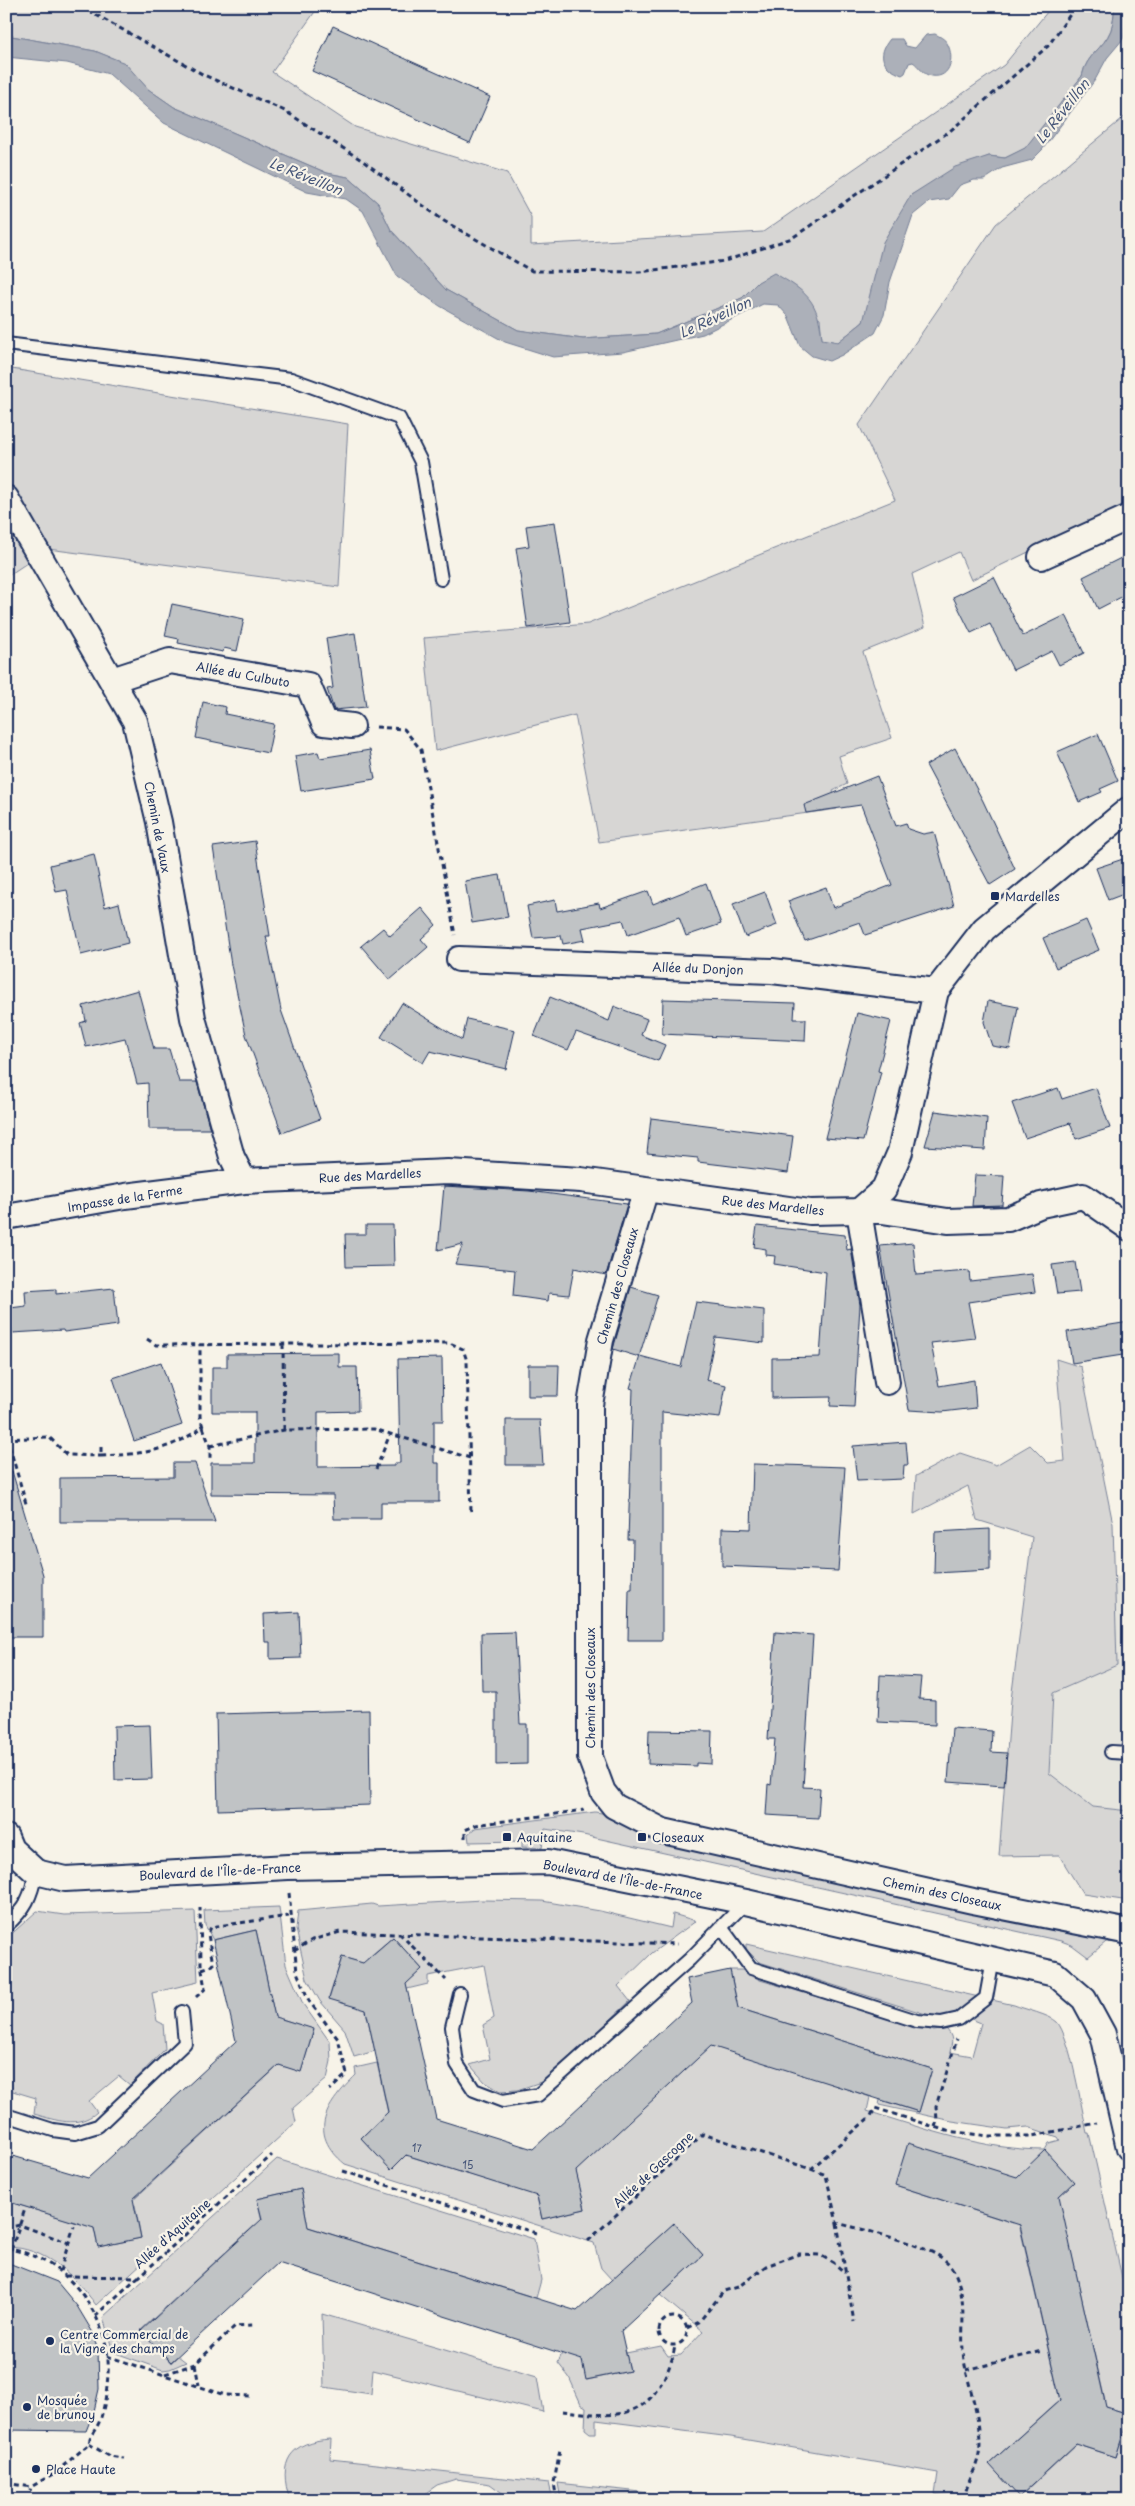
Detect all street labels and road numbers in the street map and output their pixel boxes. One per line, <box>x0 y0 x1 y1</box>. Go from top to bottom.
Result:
street label: Allée du Culbuto <box>195 657 292 691</box>
street label: Chemin de Vaux <box>140 780 176 874</box>
street label: Allée du Donjon <box>652 957 744 979</box>
street label: Rue des Mardelles <box>318 1163 422 1187</box>
street label: Impasse de la Ferme <box>66 1180 184 1216</box>
street label: Rue des Mardelles <box>721 1191 826 1219</box>
street label: Chemin des Closeaux <box>592 1225 642 1347</box>
street label: Chemin des Closeaux <box>581 1627 599 1749</box>
street label: Boulevard de l'Île-de-France <box>542 1855 705 1903</box>
street label: Boulevard de l'Île-de-France <box>138 1858 302 1884</box>
street label: Chemin des Closeaux <box>881 1872 1003 1914</box>
street label: Allée de Gascogne <box>609 2127 697 2211</box>
street label: Allée d'Aquitaine <box>130 2194 214 2272</box>

